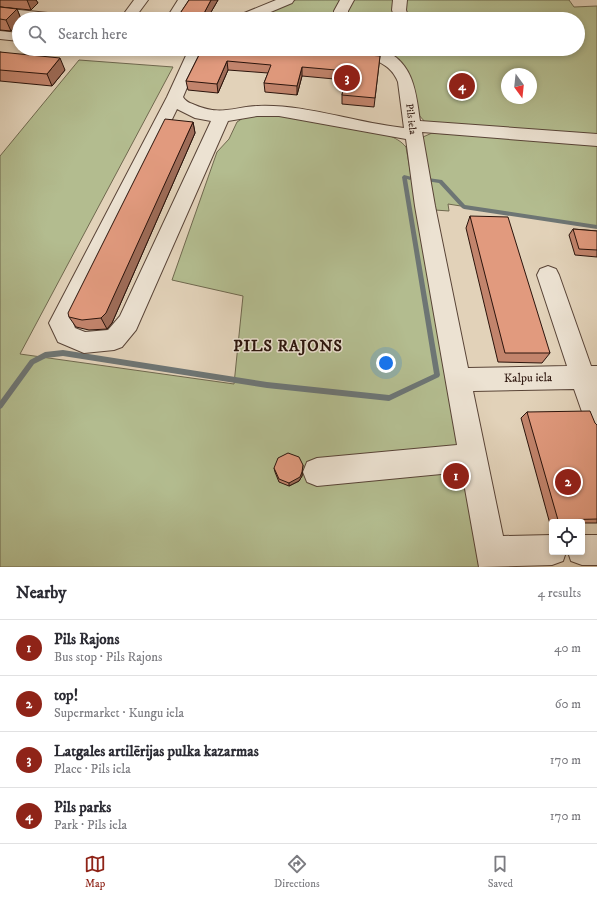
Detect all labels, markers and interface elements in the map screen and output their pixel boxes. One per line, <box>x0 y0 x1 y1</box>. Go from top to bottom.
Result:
search box <box>12 12 585 56</box>
icon: search <box>26 23 48 45</box>
text: Search here <box>58 25 127 44</box>
pin: 3 <box>334 63 360 93</box>
north arrow <box>501 68 537 104</box>
pin: 4 <box>449 71 475 101</box>
street label: Pils iela <box>403 103 419 136</box>
district label: PILS RAJONS <box>233 336 343 356</box>
your location <box>376 353 396 373</box>
street label: Kalpu iela <box>504 370 553 386</box>
pin: 1 <box>443 461 469 491</box>
pin: 2 <box>555 467 581 497</box>
map controls <box>549 519 585 555</box>
button: locate <box>549 519 585 555</box>
text: Nearby <box>16 582 66 604</box>
text: 4 results <box>538 585 581 601</box>
text: Pils Rajons <box>54 630 119 649</box>
text: 1 <box>27 640 31 656</box>
text: 40 m <box>554 640 581 656</box>
text: Bus stop · Pils Rajons <box>54 649 162 665</box>
text: top! <box>54 686 78 705</box>
text: 2 <box>26 696 32 712</box>
text: 60 m <box>555 696 581 712</box>
text: Supermarket · Kungu iela <box>54 705 184 721</box>
text: Latgales artilērijas pulka kazarmas <box>54 742 259 761</box>
text: 3 <box>27 752 31 768</box>
text: 170 m <box>550 752 581 768</box>
text: Place · Pils iela <box>54 761 131 777</box>
text: Pils parks <box>54 798 111 817</box>
text: 4 <box>25 808 33 824</box>
text: 170 m <box>550 808 581 824</box>
text: Park · Pils iela <box>54 817 127 833</box>
tab: Map <box>84 853 106 891</box>
tab: Directions <box>274 853 320 891</box>
tab: Saved <box>488 853 513 891</box>

